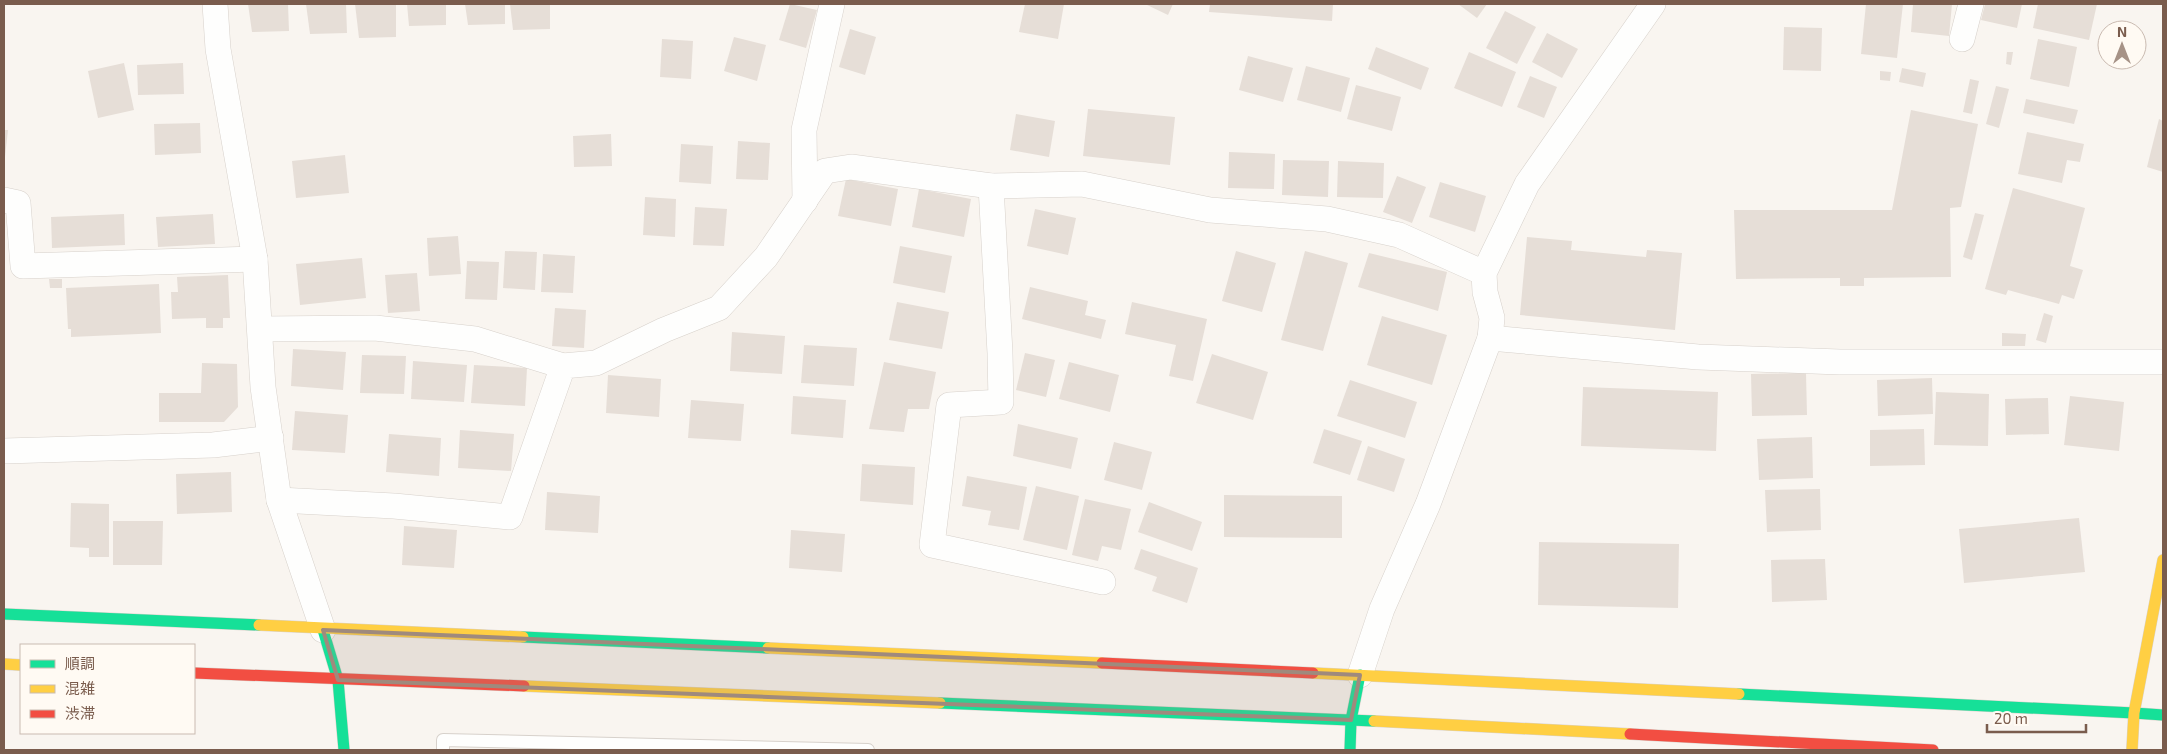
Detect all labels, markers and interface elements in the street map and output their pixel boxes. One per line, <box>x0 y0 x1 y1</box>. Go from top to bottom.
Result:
north arrow <box>2097 20 2147 70</box>
text: N <box>2117 23 2127 40</box>
legend <box>20 644 195 734</box>
text: 順調 <box>65 654 95 672</box>
text: 混雑 <box>65 679 95 697</box>
scale bar <box>1987 702 2086 734</box>
text: 渋滞 <box>65 704 95 722</box>
text: 20 m <box>1994 709 2028 727</box>

